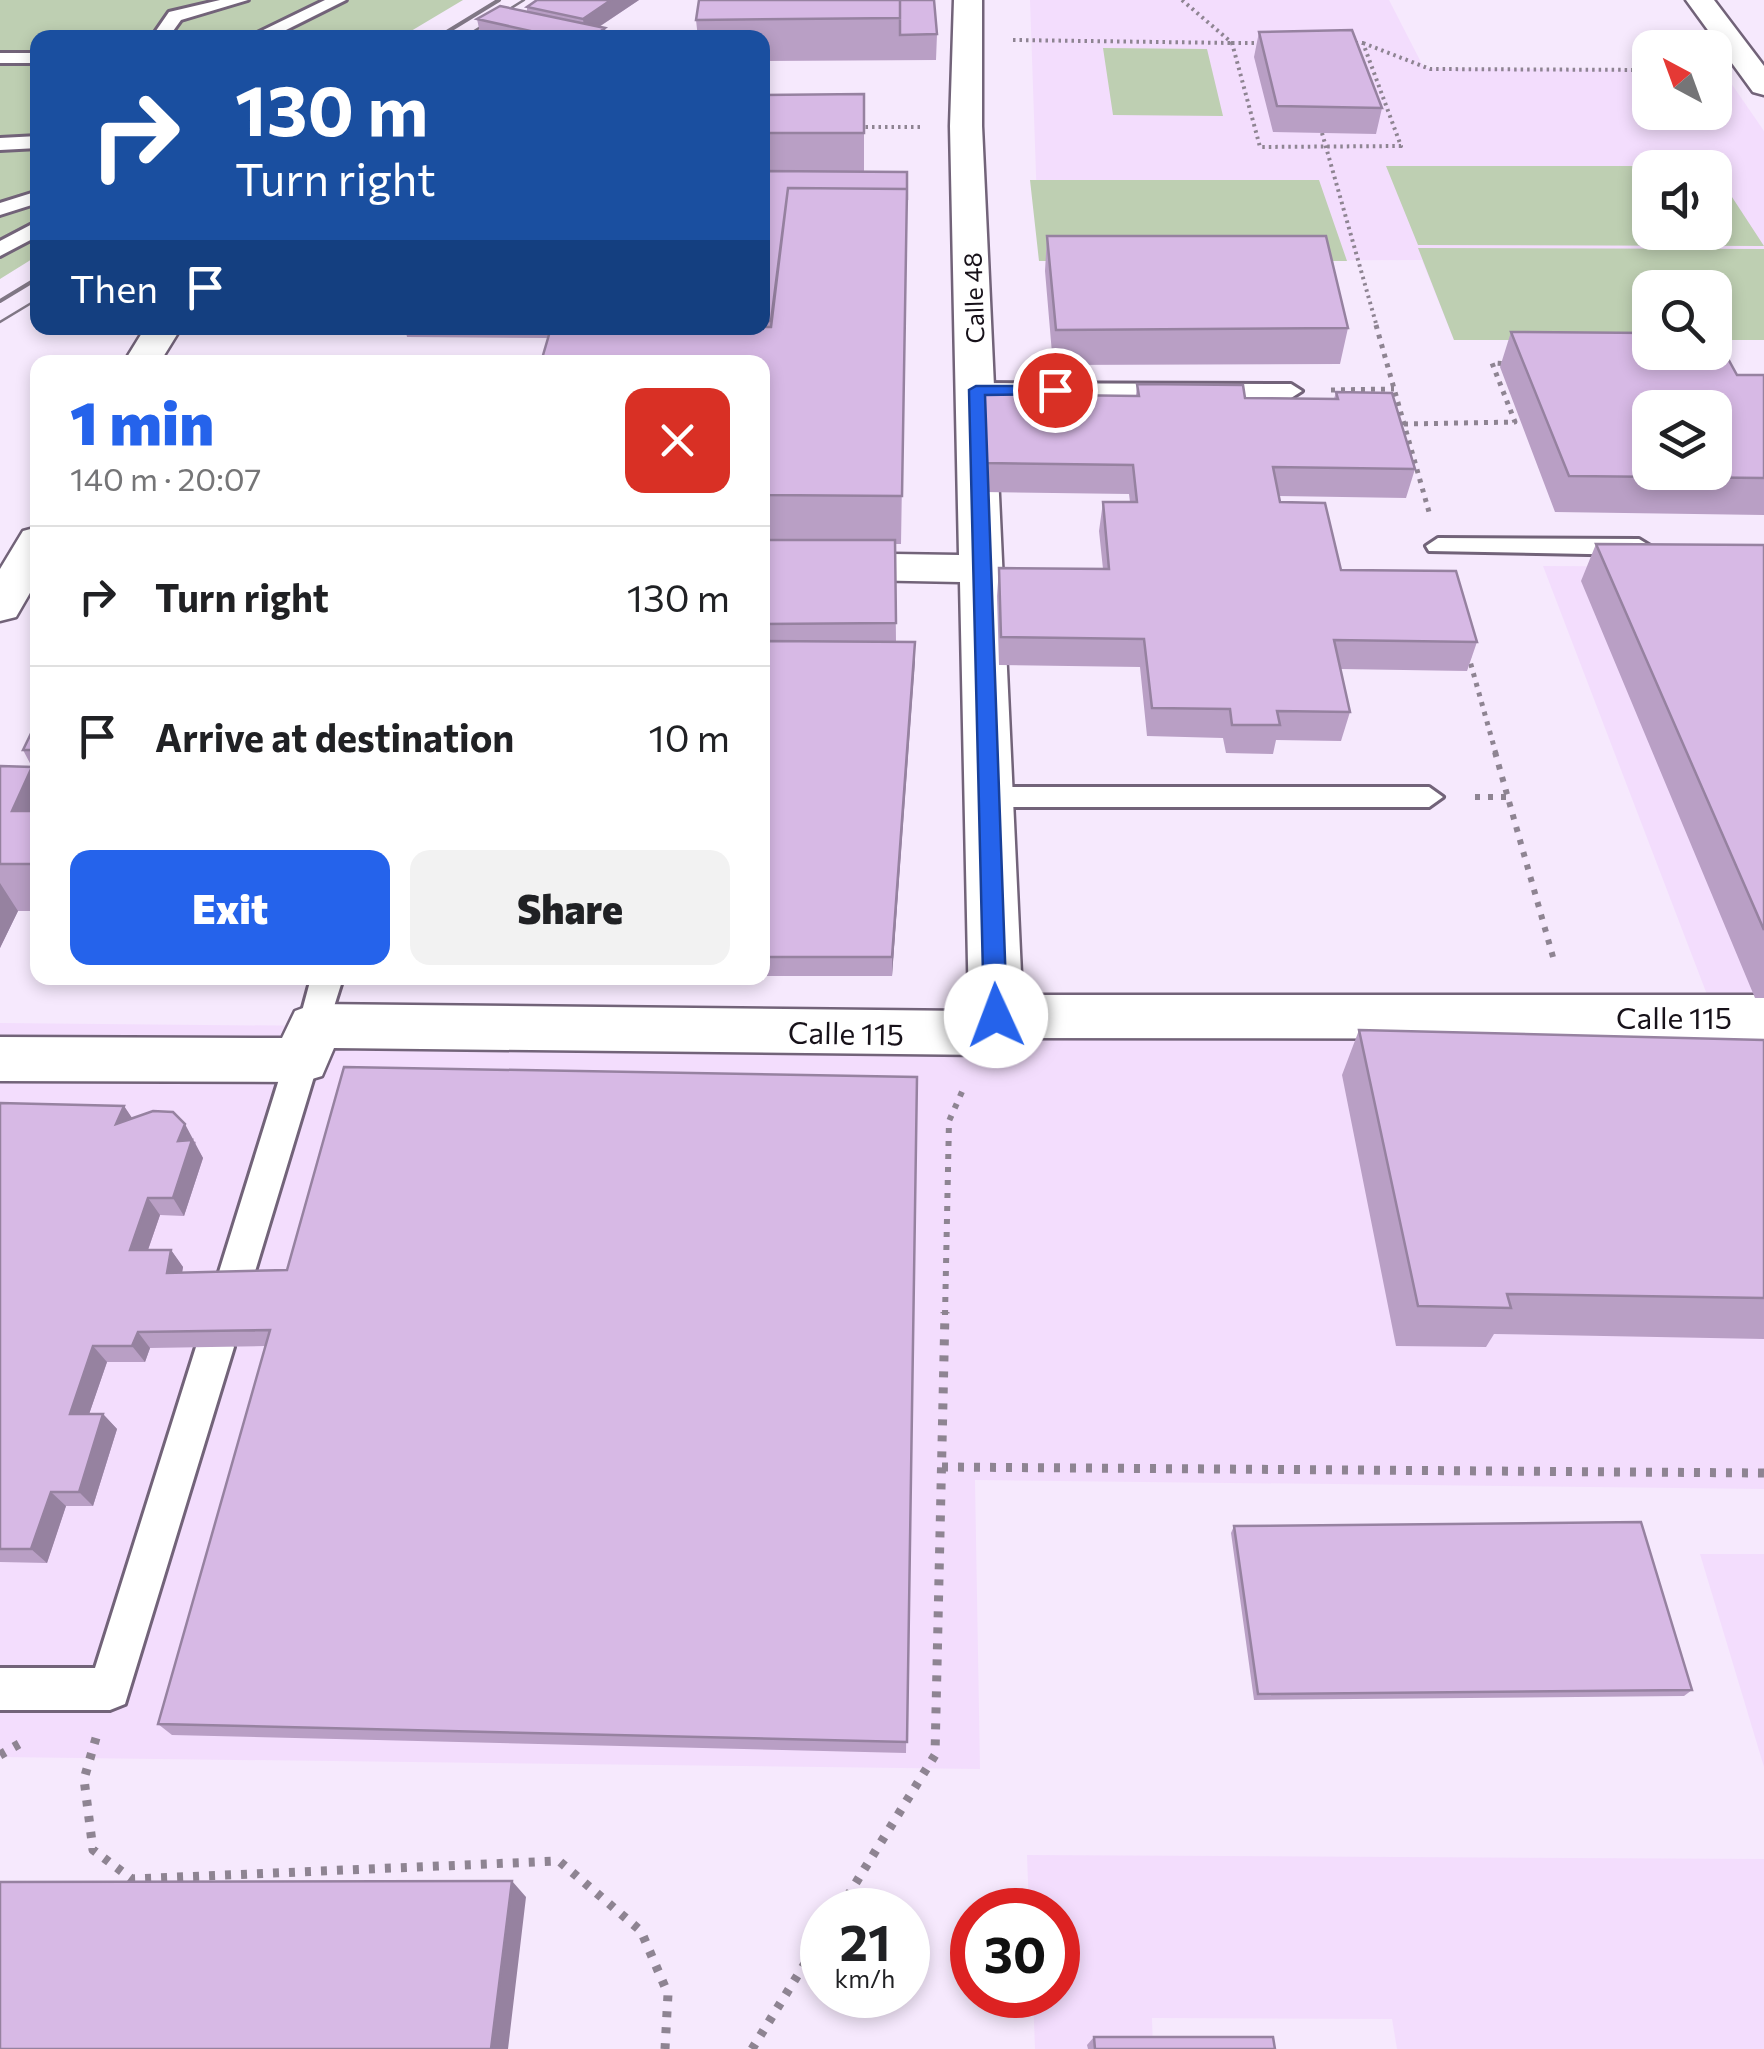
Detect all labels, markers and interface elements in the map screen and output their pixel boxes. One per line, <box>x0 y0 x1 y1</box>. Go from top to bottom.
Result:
north arrow <box>1632 30 1732 130</box>
map controls <box>1632 30 1732 490</box>
text: 130 m <box>235 65 428 150</box>
icon: right <box>70 70 200 200</box>
text: Turn right <box>235 150 436 205</box>
button: sound <box>1632 150 1732 250</box>
street label: Calle 48 <box>956 252 990 344</box>
icon: arrive <box>178 260 233 315</box>
text: Then <box>70 264 158 311</box>
button: search <box>1632 270 1732 370</box>
pin <box>1013 348 1098 433</box>
icon: arrive <box>1028 363 1083 418</box>
text: 1 min <box>70 384 214 457</box>
button: close <box>625 388 730 493</box>
button: layers <box>1632 390 1732 490</box>
text: 140 m · 20:07 <box>70 458 261 498</box>
icon: right <box>70 569 125 624</box>
text: Turn right <box>155 573 329 620</box>
text: 130 m <box>627 573 730 620</box>
icon: arrive <box>70 709 125 764</box>
text: Arrive at destination <box>155 713 514 760</box>
text: 10 m <box>649 713 730 760</box>
button: Exit <box>70 850 390 965</box>
button: Share <box>410 850 730 965</box>
position arrow <box>944 964 1048 1068</box>
street label: Calle 115 <box>1616 998 1732 1035</box>
street label: Calle 115 <box>788 1012 904 1052</box>
speed limit sign: 30 <box>950 1888 1080 2018</box>
text: 21 <box>839 1910 891 1971</box>
text: km/h <box>835 1963 895 1993</box>

